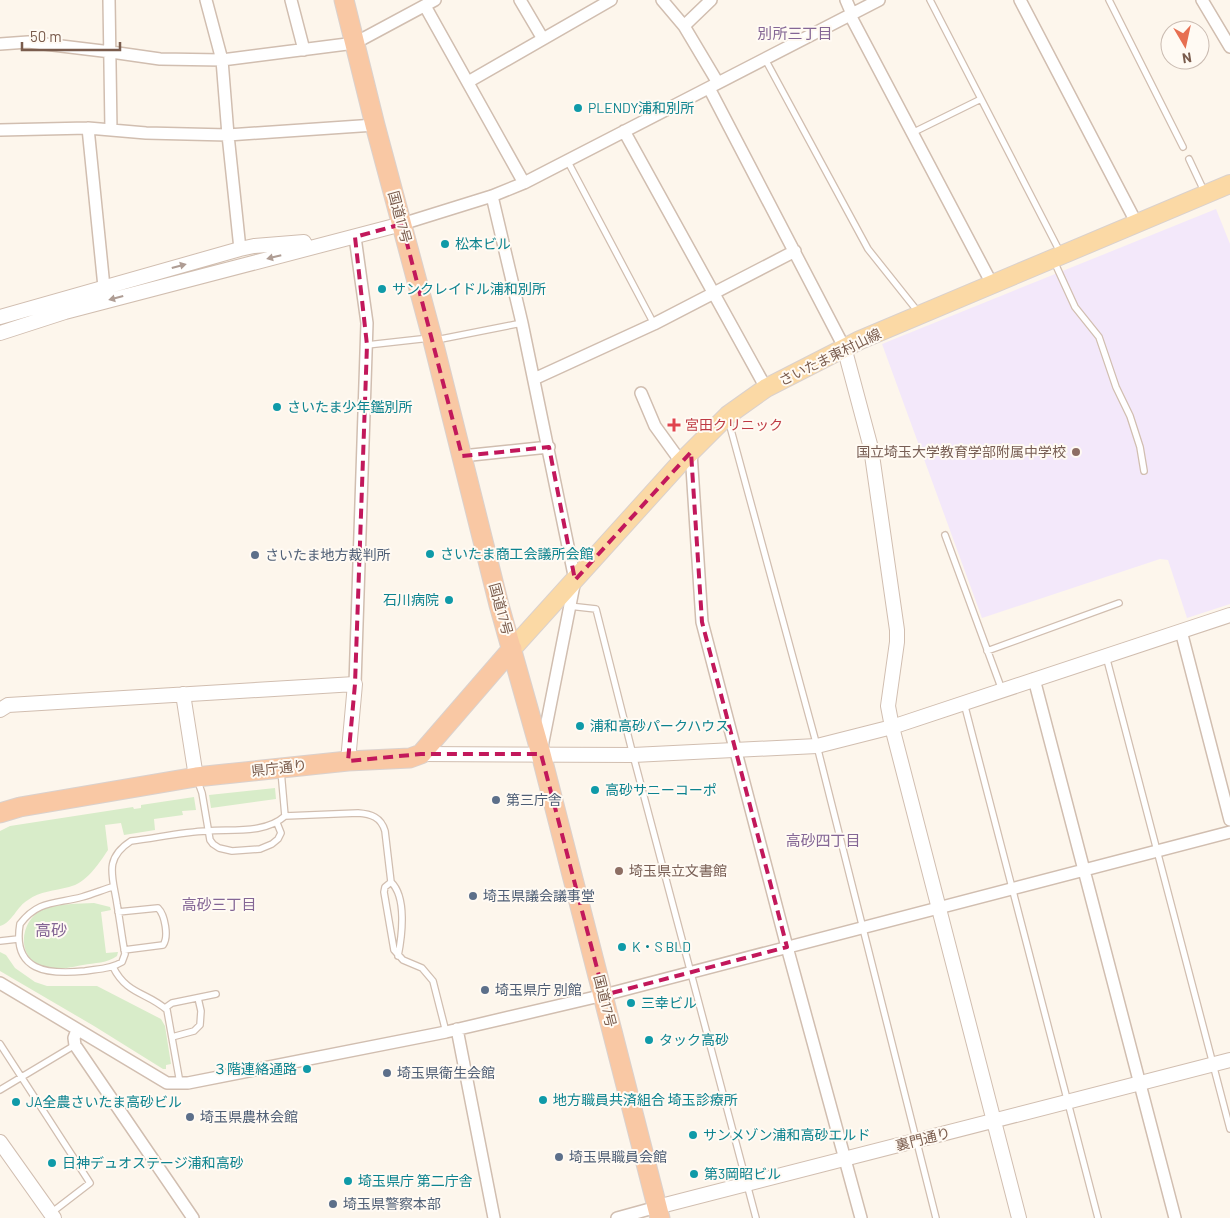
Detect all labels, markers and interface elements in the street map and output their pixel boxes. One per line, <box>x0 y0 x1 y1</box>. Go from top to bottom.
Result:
scale bar <box>22 20 120 52</box>
north arrow <box>1160 20 1210 70</box>
district label: 別所三丁目 <box>757 24 833 42</box>
text: 50 m <box>30 27 62 45</box>
text: N <box>1181 49 1193 67</box>
place label: PLENDY浦和別所 <box>588 99 694 116</box>
marker: PLENDY浦和別所 <box>572 102 584 114</box>
street label: 国道17号 <box>385 189 416 245</box>
place label: 松本ビル <box>455 235 511 252</box>
marker: 松本ビル <box>439 238 451 250</box>
one-way arrow <box>266 253 281 261</box>
one-way arrow <box>172 262 187 270</box>
place label: サンクレイドル浦和別所 <box>392 280 546 297</box>
marker: サンクレイドル浦和別所 <box>376 283 388 295</box>
one-way arrow <box>109 295 124 303</box>
street label: さいたま東村山線 <box>776 324 884 389</box>
place label: さいたま少年鑑別所 <box>287 398 413 415</box>
marker: さいたま少年鑑別所 <box>271 401 283 413</box>
place label: 宮田クリニック <box>685 416 783 433</box>
marker: 宮田クリニック <box>667 418 681 432</box>
place label: 国立埼玉大学教育学部附属中学校 <box>856 443 1066 460</box>
marker: 国立埼玉大学教育学部附属中学校 <box>1070 446 1082 458</box>
place label: さいたま商工会議所会館 <box>440 545 594 562</box>
place label: さいたま地方裁判所 <box>265 546 391 563</box>
marker: さいたま商工会議所会館 <box>424 548 436 560</box>
marker: さいたま地方裁判所 <box>249 549 261 561</box>
street label: 国道17号 <box>486 581 517 637</box>
place label: 石川病院 <box>383 591 439 608</box>
marker: 石川病院 <box>443 594 455 606</box>
place label: 浦和高砂パークハウス <box>590 717 729 734</box>
marker: 浦和高砂パークハウス <box>574 720 586 732</box>
street label: 県庁通り <box>250 756 308 779</box>
place label: 高砂サニーコーポ <box>605 781 717 798</box>
marker: 高砂サニーコーポ <box>589 784 601 796</box>
place label: 第三庁舎 <box>506 791 562 808</box>
marker: 第三庁舎 <box>490 794 502 806</box>
district label: 高砂四丁目 <box>785 831 861 849</box>
place label: 埼玉県立文書館 <box>629 862 727 879</box>
marker: 埼玉県立文書館 <box>613 865 625 877</box>
place label: 埼玉県議会議事堂 <box>483 887 595 904</box>
marker: 埼玉県議会議事堂 <box>467 890 479 902</box>
district label: 高砂三丁目 <box>181 895 257 913</box>
district label: 高砂 <box>35 920 67 939</box>
place label: K・S BLD <box>632 938 691 955</box>
marker: K・S BLD <box>616 941 628 953</box>
street label: 国道17号 <box>591 973 620 1029</box>
place label: 埼玉県庁 別館 <box>495 981 582 998</box>
marker: 埼玉県庁 別館 <box>479 984 491 996</box>
place label: 三幸ビル <box>641 994 697 1011</box>
marker: 三幸ビル <box>625 997 637 1009</box>
place label: タック高砂 <box>659 1031 729 1048</box>
marker: タック高砂 <box>643 1034 655 1046</box>
place label: ３階連絡通路 <box>213 1060 297 1077</box>
marker: ３階連絡通路 <box>301 1063 313 1075</box>
place label: 埼玉県衛生会館 <box>397 1064 495 1081</box>
marker: 埼玉県衛生会館 <box>381 1067 393 1079</box>
place label: 地方職員共済組合 埼玉診療所 <box>553 1091 738 1108</box>
place label: JA全農さいたま高砂ビル <box>26 1093 182 1110</box>
marker: 地方職員共済組合 埼玉診療所 <box>537 1094 549 1106</box>
marker: JA全農さいたま高砂ビル <box>10 1096 22 1108</box>
place label: 埼玉県農林会館 <box>200 1108 298 1125</box>
marker: 埼玉県農林会館 <box>184 1111 196 1123</box>
street label: 裏門通り <box>894 1123 952 1154</box>
place label: サンメゾン浦和高砂エルド <box>703 1126 871 1143</box>
marker: サンメゾン浦和高砂エルド <box>687 1129 699 1141</box>
place label: 埼玉県職員会館 <box>569 1148 667 1165</box>
marker: 埼玉県職員会館 <box>553 1151 565 1163</box>
place label: 日神デュオステージ浦和高砂 <box>62 1154 244 1171</box>
marker: 日神デュオステージ浦和高砂 <box>46 1157 58 1169</box>
place label: 第3岡昭ビル <box>704 1165 781 1182</box>
marker: 第3岡昭ビル <box>688 1168 700 1180</box>
place label: 埼玉県庁 第二庁舎 <box>358 1172 473 1189</box>
marker: 埼玉県庁 第二庁舎 <box>342 1175 354 1187</box>
place label: 埼玉県警察本部 <box>343 1195 441 1212</box>
marker: 埼玉県警察本部 <box>327 1198 339 1210</box>

